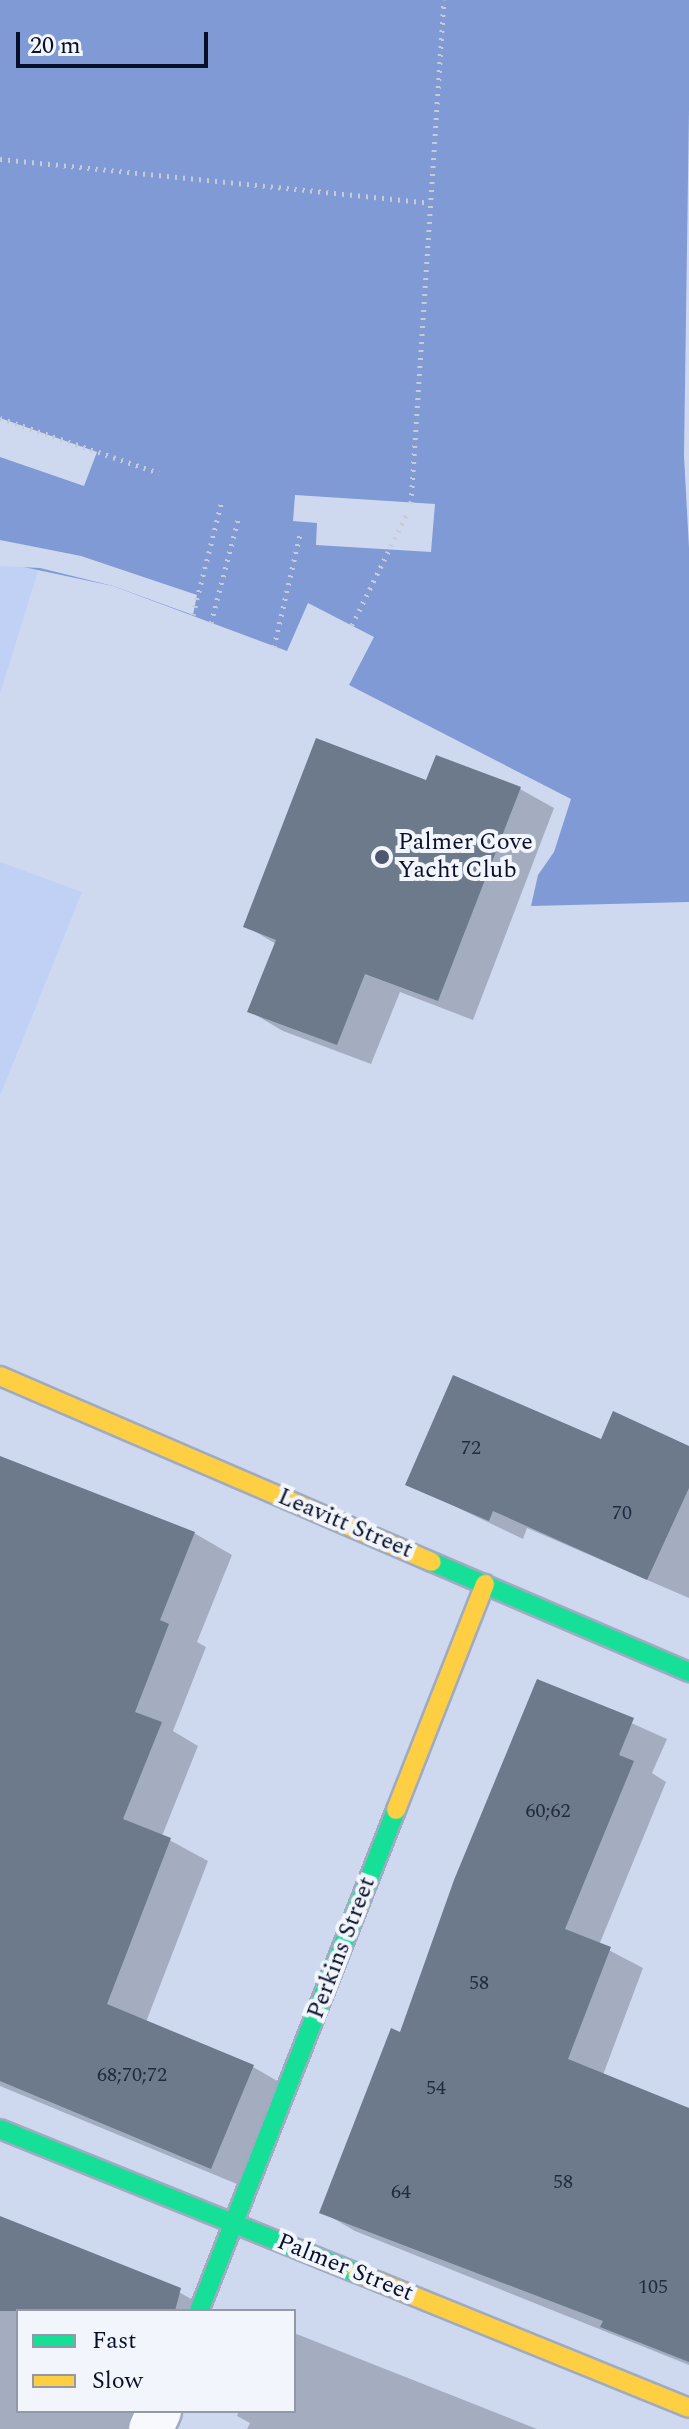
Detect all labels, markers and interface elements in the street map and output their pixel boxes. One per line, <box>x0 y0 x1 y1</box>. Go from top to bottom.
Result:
scale bar <box>20 16 212 66</box>
text: 20 m <box>30 28 81 64</box>
place label: Palmer Cove Yacht Club <box>398 829 533 885</box>
marker: Palmer Cove Yacht Club <box>373 848 391 866</box>
house number: 72 <box>461 1436 481 1460</box>
street label: Leavitt Street <box>273 1483 417 1565</box>
house number: 70 <box>612 1501 632 1525</box>
house number: 60;62 <box>526 1799 570 1823</box>
street label: Perkins Street <box>302 1873 382 2023</box>
house number: 58 <box>469 1971 489 1995</box>
house number: 68;70;72 <box>97 2063 167 2087</box>
house number: 54 <box>426 2076 446 2100</box>
house number: 58 <box>553 2170 573 2194</box>
house number: 64 <box>391 2180 411 2204</box>
street label: Palmer Street <box>273 2228 417 2308</box>
house number: 105 <box>638 2275 668 2299</box>
legend <box>16 2309 296 2413</box>
text: Fast <box>92 2323 137 2359</box>
text: Slow <box>92 2363 143 2399</box>

